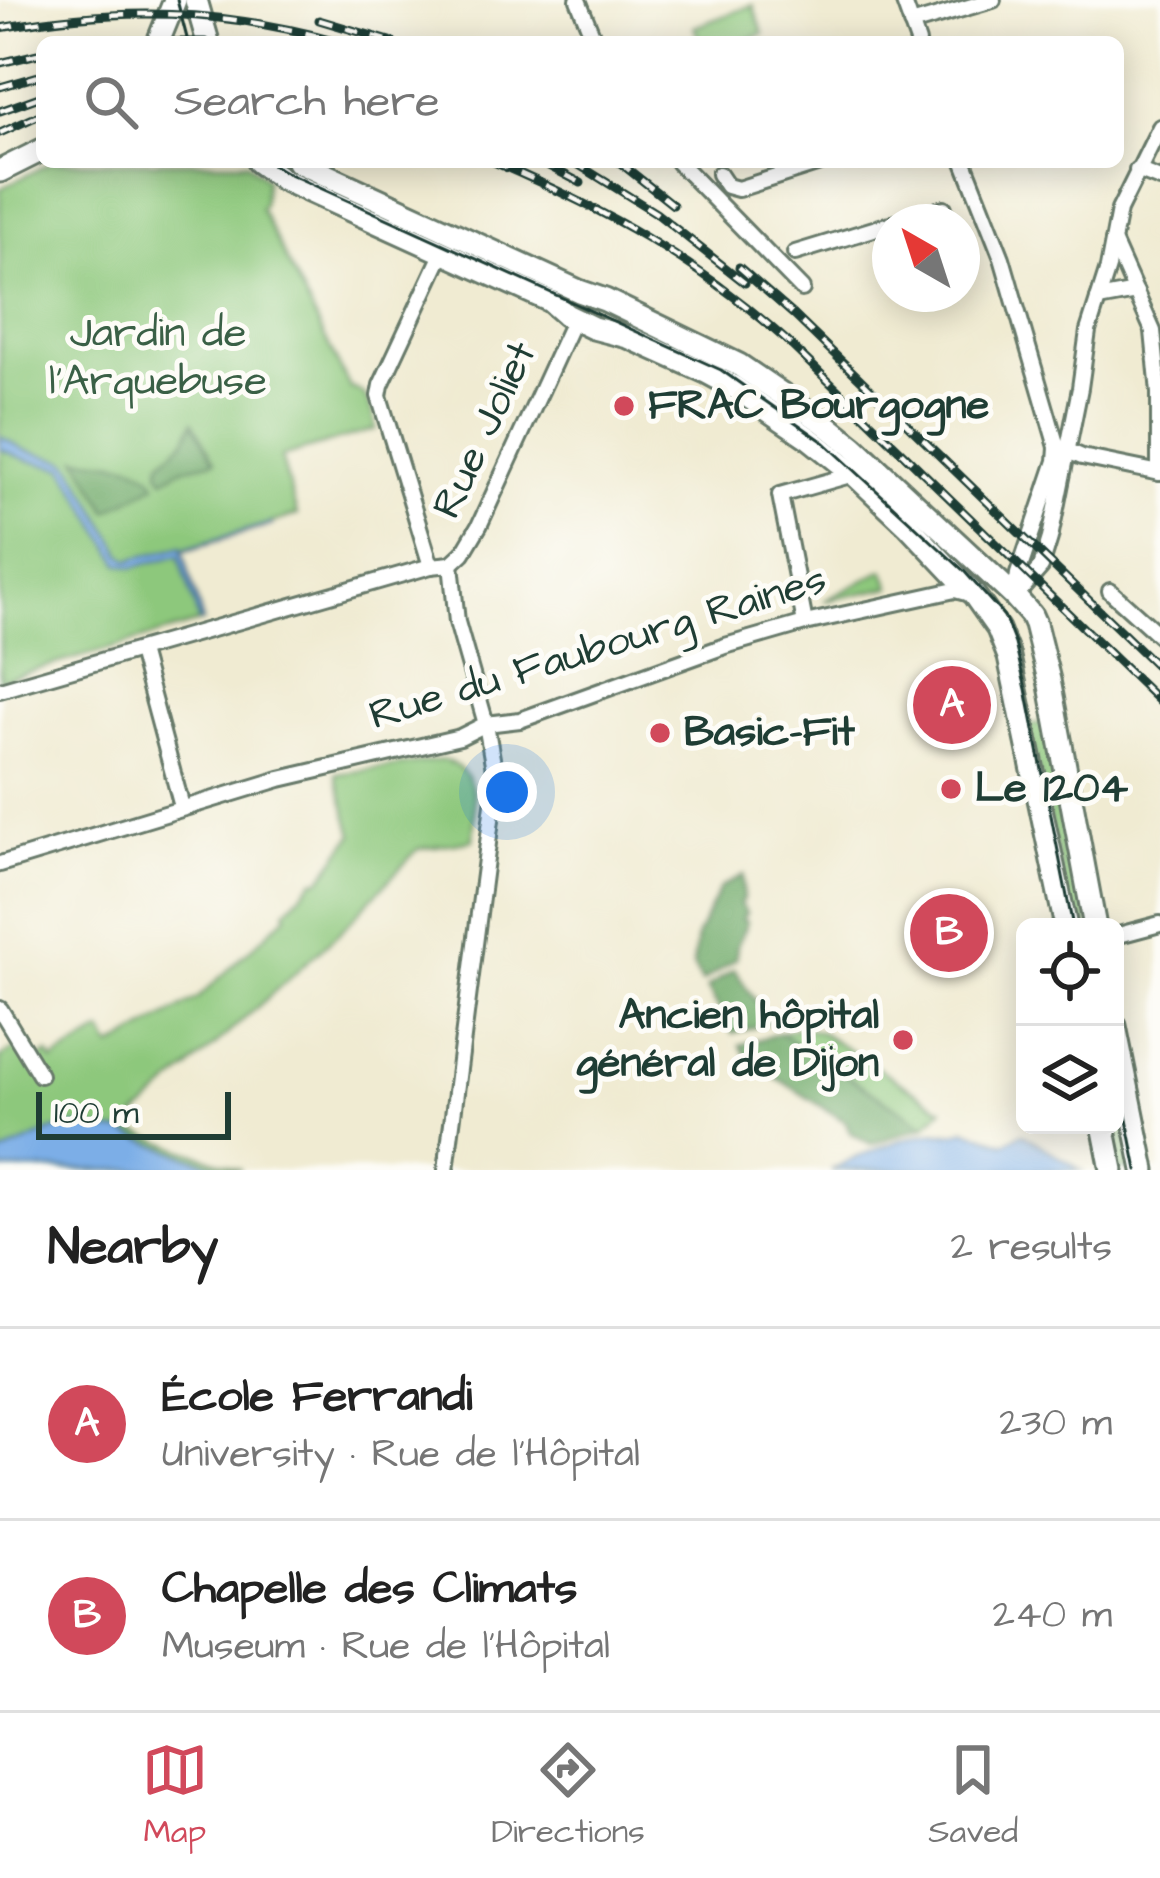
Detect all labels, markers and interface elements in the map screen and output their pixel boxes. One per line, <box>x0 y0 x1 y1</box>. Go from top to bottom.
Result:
search box <box>36 36 1124 168</box>
icon: search <box>78 69 144 135</box>
text: Search here <box>174 71 440 133</box>
north arrow <box>872 204 980 312</box>
park label: Jardin de l'Arquebuse <box>49 305 267 411</box>
street label: Rue Joliet <box>419 332 551 528</box>
place label: FRAC Bourgogne <box>648 377 989 436</box>
marker: FRAC Bourgogne <box>611 393 637 419</box>
street label: Rue du Faubourg Raines <box>362 551 834 745</box>
pin: A <box>913 660 991 750</box>
place label: Basic-Fit <box>684 704 856 762</box>
marker: Basic-Fit <box>647 720 673 746</box>
place label: Le 1204 <box>975 760 1129 818</box>
your location <box>477 762 537 822</box>
marker: Le 1204 <box>938 776 964 802</box>
pin: B <box>910 888 988 978</box>
map controls <box>1016 918 1124 1134</box>
button: locate <box>1016 918 1124 1026</box>
place label: Ancien hôpital général de Dijon <box>576 987 879 1094</box>
button: layers <box>1016 1026 1124 1134</box>
marker: Ancien hôpital général de Dijon <box>890 1027 916 1053</box>
scale bar <box>36 1086 231 1139</box>
text: 100 m <box>54 1090 139 1136</box>
text: Nearby <box>48 1213 218 1284</box>
text: 2 results <box>951 1221 1112 1275</box>
text: École Ferrandi <box>162 1366 472 1428</box>
text: A <box>75 1397 99 1451</box>
text: 230 m <box>999 1397 1112 1451</box>
text: University · Rue de l'Hôpital <box>162 1428 640 1482</box>
text: Chapelle des Climats <box>162 1558 577 1620</box>
text: B <box>73 1589 101 1643</box>
text: 240 m <box>993 1589 1112 1643</box>
text: Museum · Rue de l'Hôpital <box>162 1620 610 1674</box>
tab: Map <box>142 1737 208 1855</box>
tab: Directions <box>491 1737 645 1855</box>
tab: Saved <box>928 1737 1018 1855</box>

